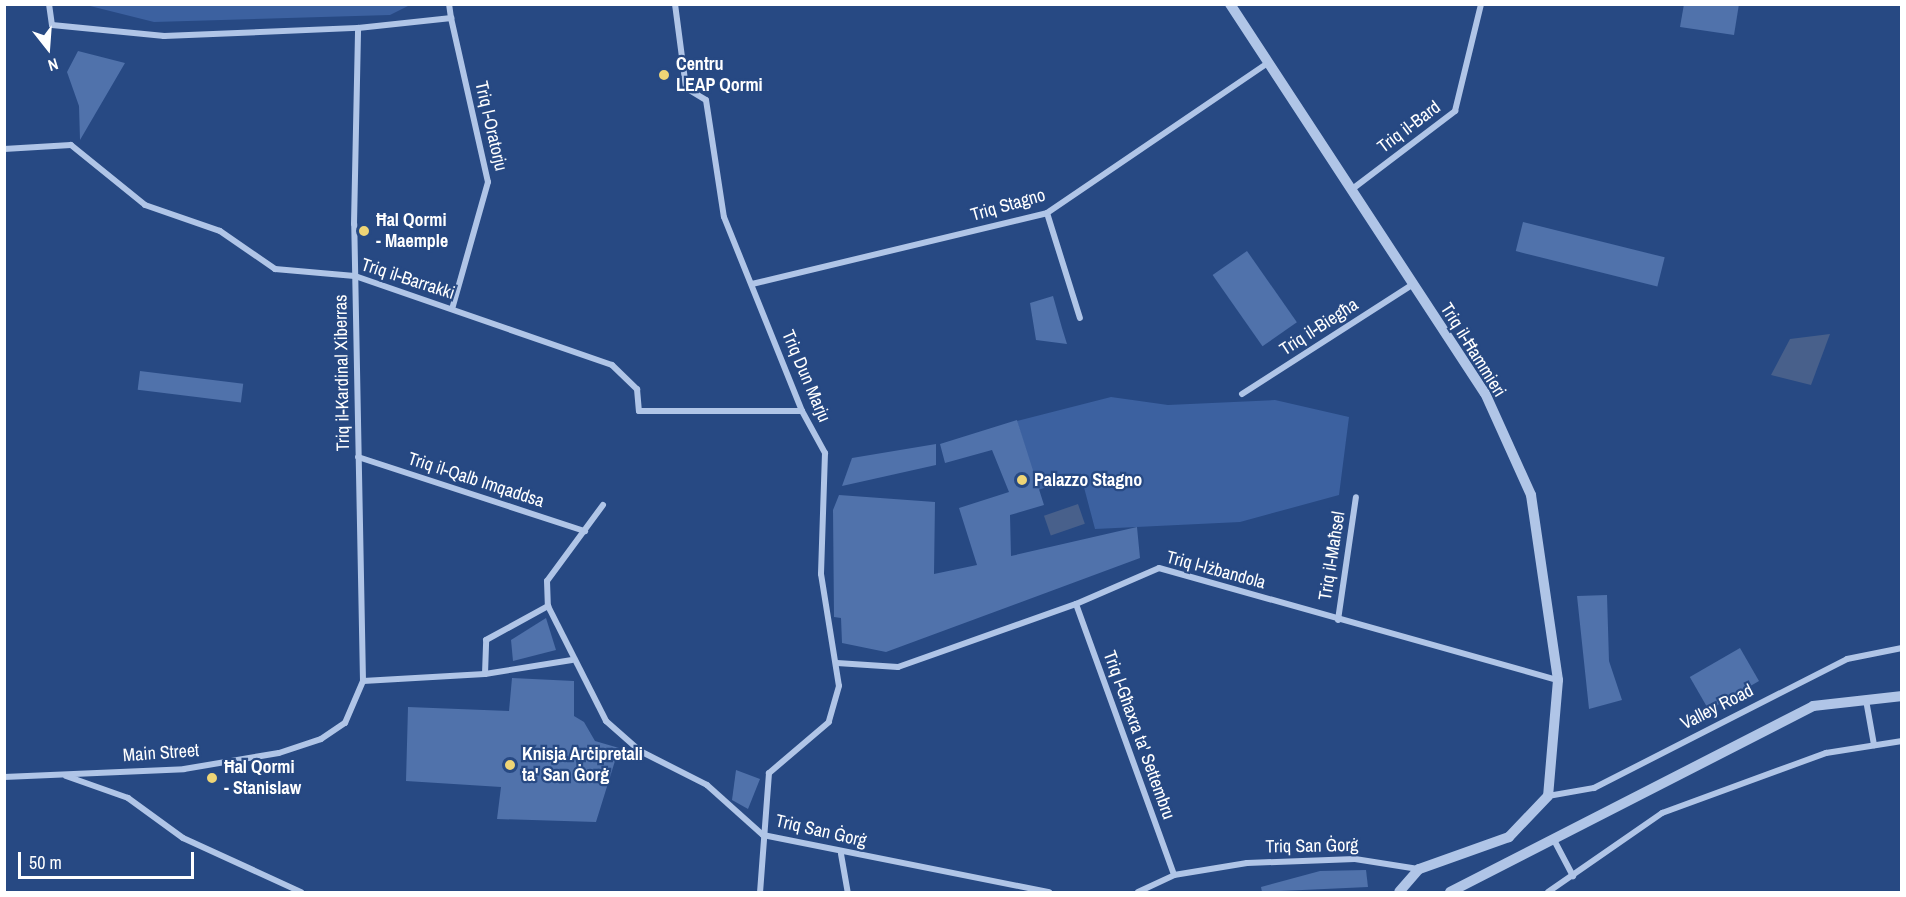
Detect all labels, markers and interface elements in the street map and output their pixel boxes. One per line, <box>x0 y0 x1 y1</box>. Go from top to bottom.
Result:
north arrow <box>18 18 78 78</box>
text: N <box>46 53 61 77</box>
place label: Centru LEAP Qormi <box>676 54 763 97</box>
marker: Centru LEAP Qormi <box>657 68 671 82</box>
street label: Triq l-Oratorju <box>470 79 512 173</box>
street label: Triq il-Bard <box>1373 96 1445 158</box>
street label: Triq Stagno <box>968 184 1048 226</box>
place label: Ħal Qormi - Maemple <box>376 210 448 252</box>
marker: Ħal Qormi - Maemple <box>357 224 371 238</box>
street label: Triq il-Barrakki <box>359 254 457 304</box>
street label: Triq il-Kardinal Xiberras <box>330 294 354 452</box>
street label: Triq il-Biegħa <box>1276 294 1362 360</box>
street label: Triq il-Ħammieri <box>1436 299 1510 401</box>
street label: Triq Dun Marju <box>777 327 835 425</box>
street label: Triq il-Qalb Imqaddsa <box>405 448 547 512</box>
place label: Palazzo Stagno <box>1034 469 1142 491</box>
marker: Palazzo Stagno <box>1015 473 1029 487</box>
street label: Triq il-Maħsel <box>1314 510 1350 602</box>
street label: Triq l-Iżbandola <box>1164 546 1268 594</box>
street label: Triq l-Għaxra ta' Settembru <box>1098 648 1180 822</box>
street label: Valley Road <box>1677 680 1757 734</box>
street label: Main Street <box>122 740 200 766</box>
place label: Knisja Arċipretali ta' San Ġorġ <box>522 744 643 786</box>
place label: Ħal Qormi - Stanislaw <box>224 757 301 800</box>
marker: Knisja Arċipretali ta' San Ġorġ <box>503 758 517 772</box>
marker: Ħal Qormi - Stanislaw <box>205 771 219 785</box>
street label: Triq San Ġorġ <box>773 810 869 852</box>
street label: Triq San Ġorġ <box>1265 834 1359 858</box>
scale bar <box>21 840 196 878</box>
text: 50 m <box>29 850 62 875</box>

